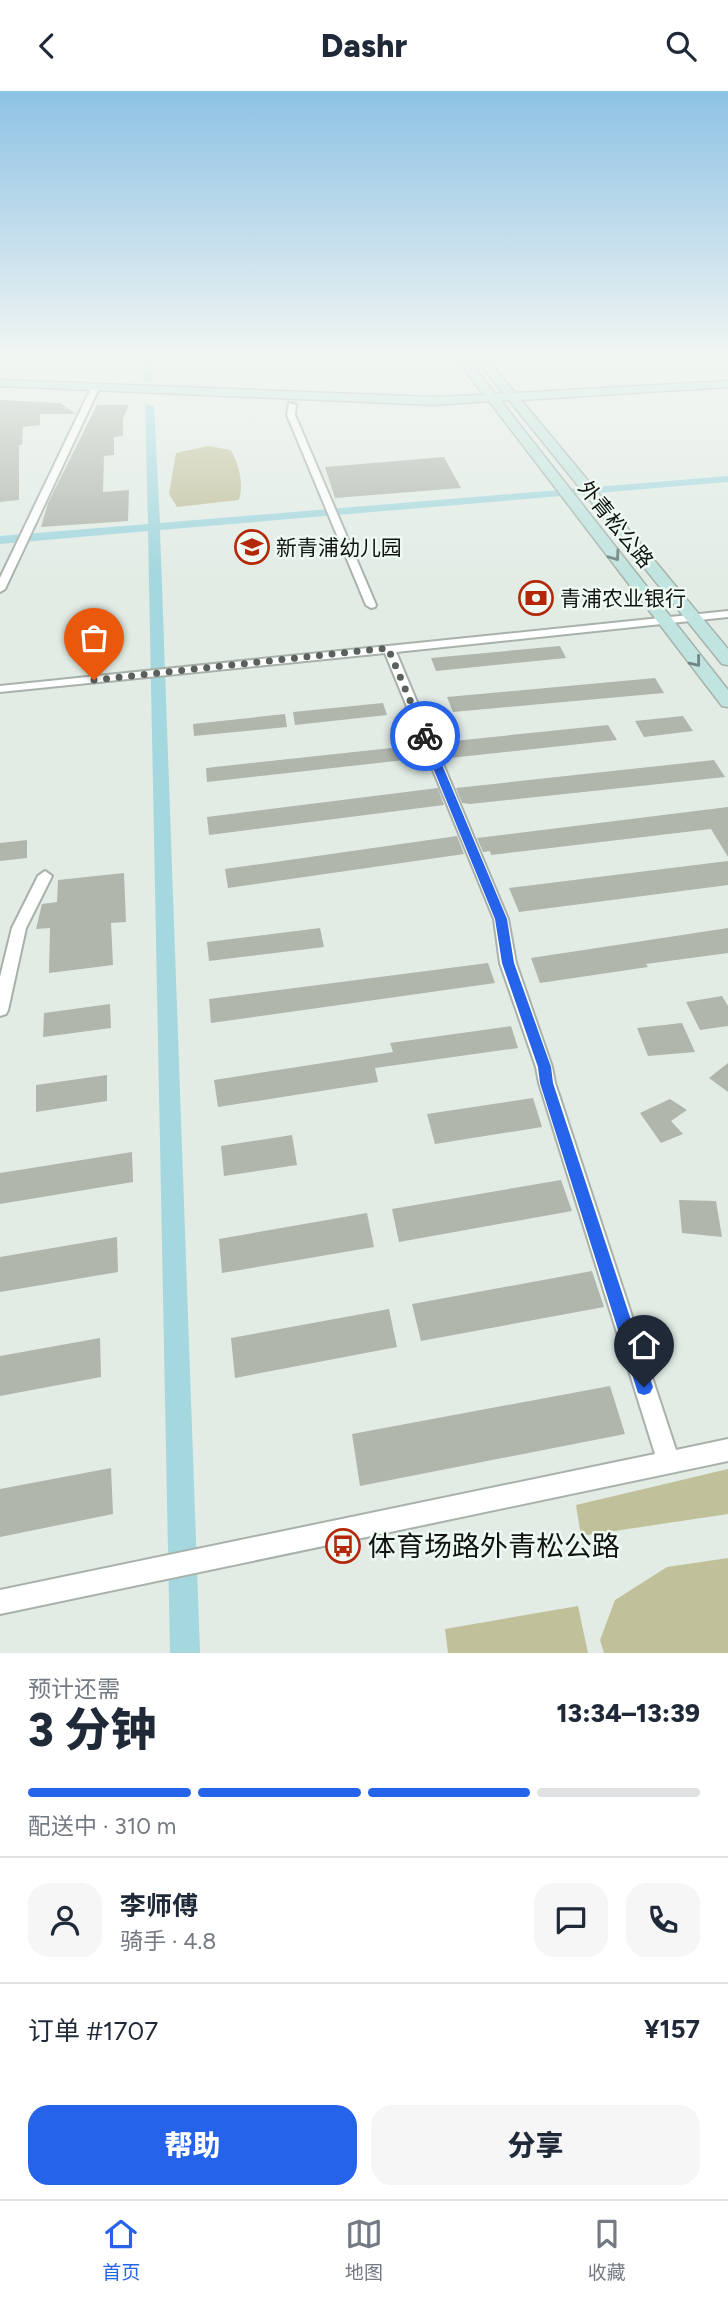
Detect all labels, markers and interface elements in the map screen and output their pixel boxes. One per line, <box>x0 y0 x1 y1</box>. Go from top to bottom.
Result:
icon: back <box>28 27 66 65</box>
text: Dashr <box>321 27 407 65</box>
icon: search <box>662 27 700 65</box>
street label: 外青松公路 <box>573 475 659 573</box>
school or university icon: 新青浦幼儿园 <box>233 528 271 566</box>
place label: 新青浦幼儿园 <box>276 535 402 560</box>
one-way arrow <box>607 548 620 561</box>
bank icon: 青浦农业银行 <box>517 579 555 617</box>
place label: 青浦农业银行 <box>560 586 686 611</box>
pin <box>64 608 124 680</box>
icon: bag <box>75 619 113 657</box>
one-way arrow <box>687 654 700 666</box>
courier <box>390 701 460 771</box>
icon: bike <box>406 717 444 755</box>
pin <box>614 1315 674 1387</box>
icon: home <box>625 1326 663 1364</box>
bus stop icon: 体育场路外青松公路 <box>324 1527 362 1565</box>
place label: 体育场路外青松公路 <box>368 1529 620 1563</box>
text: 预计还需 <box>28 1675 120 1703</box>
text: 13:34–13:39 <box>557 1697 700 1729</box>
text: 3 分钟 <box>28 1702 157 1758</box>
text: 配送中 · 310 m <box>28 1812 176 1840</box>
button: person <box>28 1883 102 1957</box>
button: chat <box>534 1883 608 1957</box>
button: phone <box>626 1883 700 1957</box>
text: 李师傅 <box>120 1890 198 1922</box>
text: 骑手 · 4.8 <box>120 1927 216 1955</box>
text: ¥157 <box>644 2013 700 2045</box>
text: 订单 #1707 <box>28 2015 158 2047</box>
button: 帮助 <box>28 2105 357 2185</box>
button: 分享 <box>371 2105 700 2185</box>
tab: 首页 <box>102 2215 140 2284</box>
tab: 地图 <box>345 2215 383 2284</box>
tab: 收藏 <box>588 2215 626 2284</box>

